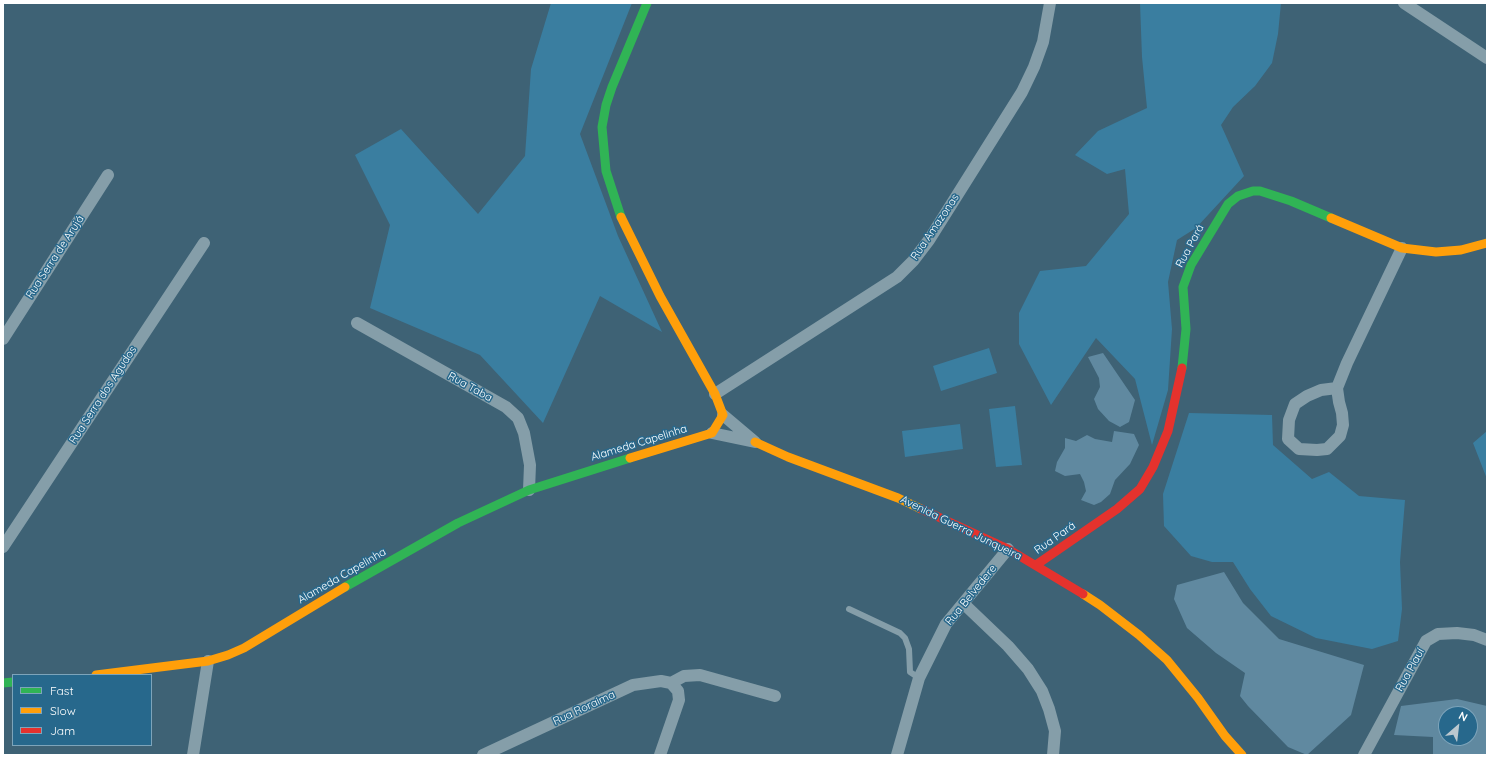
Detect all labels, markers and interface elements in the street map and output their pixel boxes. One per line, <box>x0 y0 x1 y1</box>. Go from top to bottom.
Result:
street label: Rua Amazonas <box>908 191 962 263</box>
street label: Rua Serra de Arujá <box>23 213 87 301</box>
street label: Rua Pará <box>1173 222 1207 270</box>
street label: Rua Serra dos Agudos <box>67 344 139 446</box>
street label: Rua Taba <box>445 369 495 405</box>
street label: Alameda Capelinha <box>589 422 689 464</box>
street label: Avenida Guerra Junqueira <box>898 493 1024 563</box>
street label: Rua Pará <box>1032 519 1078 557</box>
street label: Alameda Capelinha <box>295 545 389 607</box>
street label: Rua Belvedere <box>943 562 999 628</box>
street label: Rua Piauí <box>1393 646 1427 694</box>
legend <box>12 674 152 746</box>
text: Fast <box>50 683 74 698</box>
street label: Rua Roraima <box>551 688 617 728</box>
text: Slow <box>50 703 76 718</box>
north arrow <box>1438 706 1478 746</box>
text: N <box>1456 708 1470 724</box>
text: Jam <box>50 723 75 738</box>

